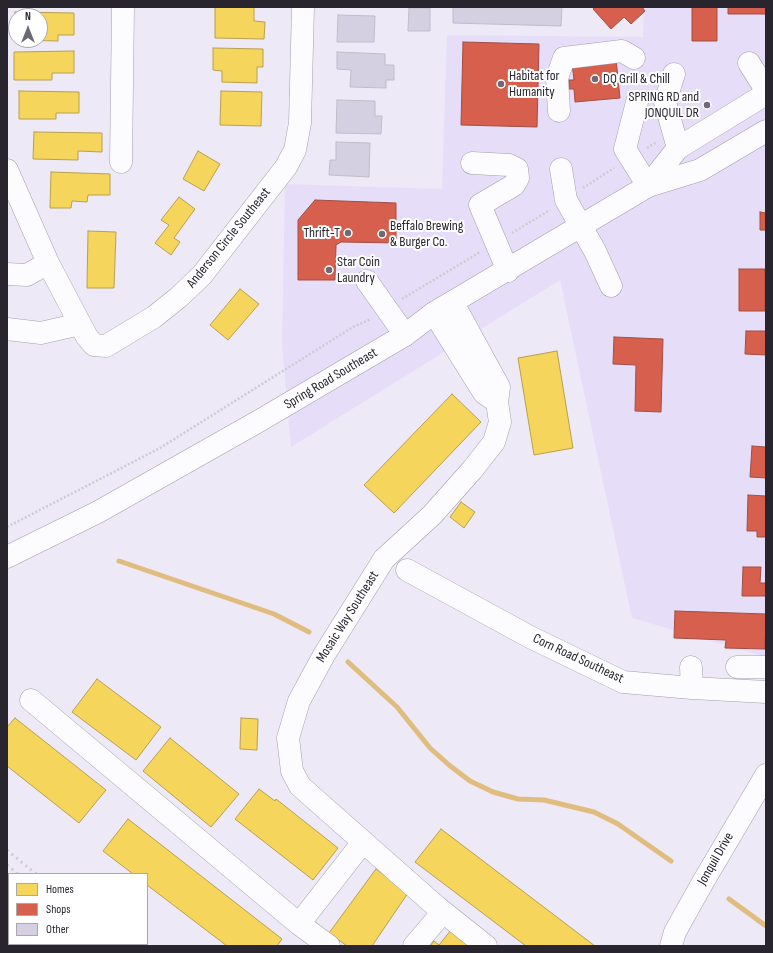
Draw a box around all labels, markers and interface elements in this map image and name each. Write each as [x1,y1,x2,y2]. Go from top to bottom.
north arrow [8,8,48,48]
text: N [25,10,31,23]
place label: Habitat for Humanity [509,68,560,100]
place label: DQ Grill & Chill [603,71,670,87]
marker: DQ Grill & Chill [590,74,600,84]
marker: Habitat for Humanity [496,79,506,89]
place label: SPRING RD and JONQUIL DR [629,89,699,122]
marker: SPRING RD and JONQUIL DR [702,100,712,110]
street label: Anderson Circle Southeast [183,185,275,291]
place label: Beffalo Brewing & Burger Co. [390,218,463,250]
place label: Thrift-T [303,225,340,241]
marker: Thrift-T [343,228,353,238]
marker: Beffalo Brewing & Burger Co. [377,229,387,239]
place label: Star Coin Laundry [337,254,380,286]
marker: Star Coin Laundry [324,265,334,275]
street label: Spring Road Southeast [281,345,381,413]
street label: Mosaic Way Southeast [313,568,383,666]
street label: Corn Road Southeast [530,631,626,687]
street label: Jonquil Drive [694,830,738,888]
legend [8,873,148,945]
text: Homes [46,882,74,897]
text: Shops [46,902,71,917]
text: Other [46,922,69,937]

